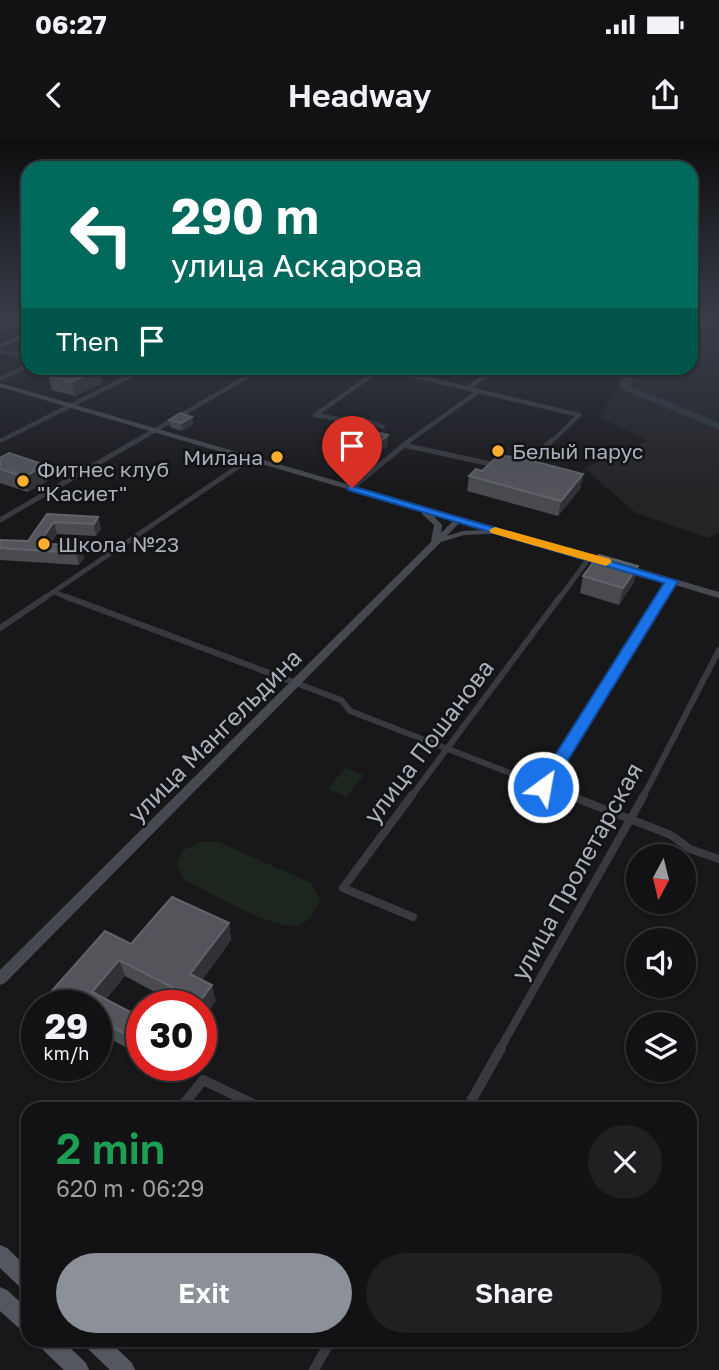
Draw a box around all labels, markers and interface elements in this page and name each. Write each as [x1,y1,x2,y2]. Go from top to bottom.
text: 06:27 [35,9,107,40]
icon: back [35,76,73,114]
text: Headway [288,76,431,114]
icon: share [646,76,684,114]
text: 290 m [171,186,319,245]
icon: left [56,189,147,280]
text: улица Аскарова [171,246,423,284]
icon: arrive [133,322,171,360]
text: Then [56,326,119,357]
pin [322,416,382,488]
icon: arrive [333,427,371,465]
place label: Белый парус [512,438,643,464]
marker: Белый парус [490,443,506,459]
place label: Милана [183,444,263,470]
marker: Милана [269,449,285,465]
place label: Фитнес клуб "Касиет" [37,456,169,506]
marker: Фитнес клуб "Касиет" [15,473,31,489]
place label: Школа №23 [58,531,179,557]
marker: Школа №23 [36,536,52,552]
street label: улица Мангельдина [121,642,307,828]
street label: улица Пошанова [357,653,499,829]
position arrow [506,750,580,824]
street label: улица Пролетарская [504,757,648,985]
north arrow [626,844,696,914]
map controls [626,844,696,1082]
button: sound [626,928,696,998]
speed limit sign: 30 [126,990,217,1081]
text: 29 [45,1005,88,1047]
button: layers [626,1012,696,1082]
text: km/h [44,1042,89,1064]
text: 2 min [56,1123,165,1173]
button: close [588,1125,662,1199]
text: 620 m · 06:29 [56,1174,204,1202]
button: Exit [56,1253,352,1333]
button: Share [366,1253,662,1333]

